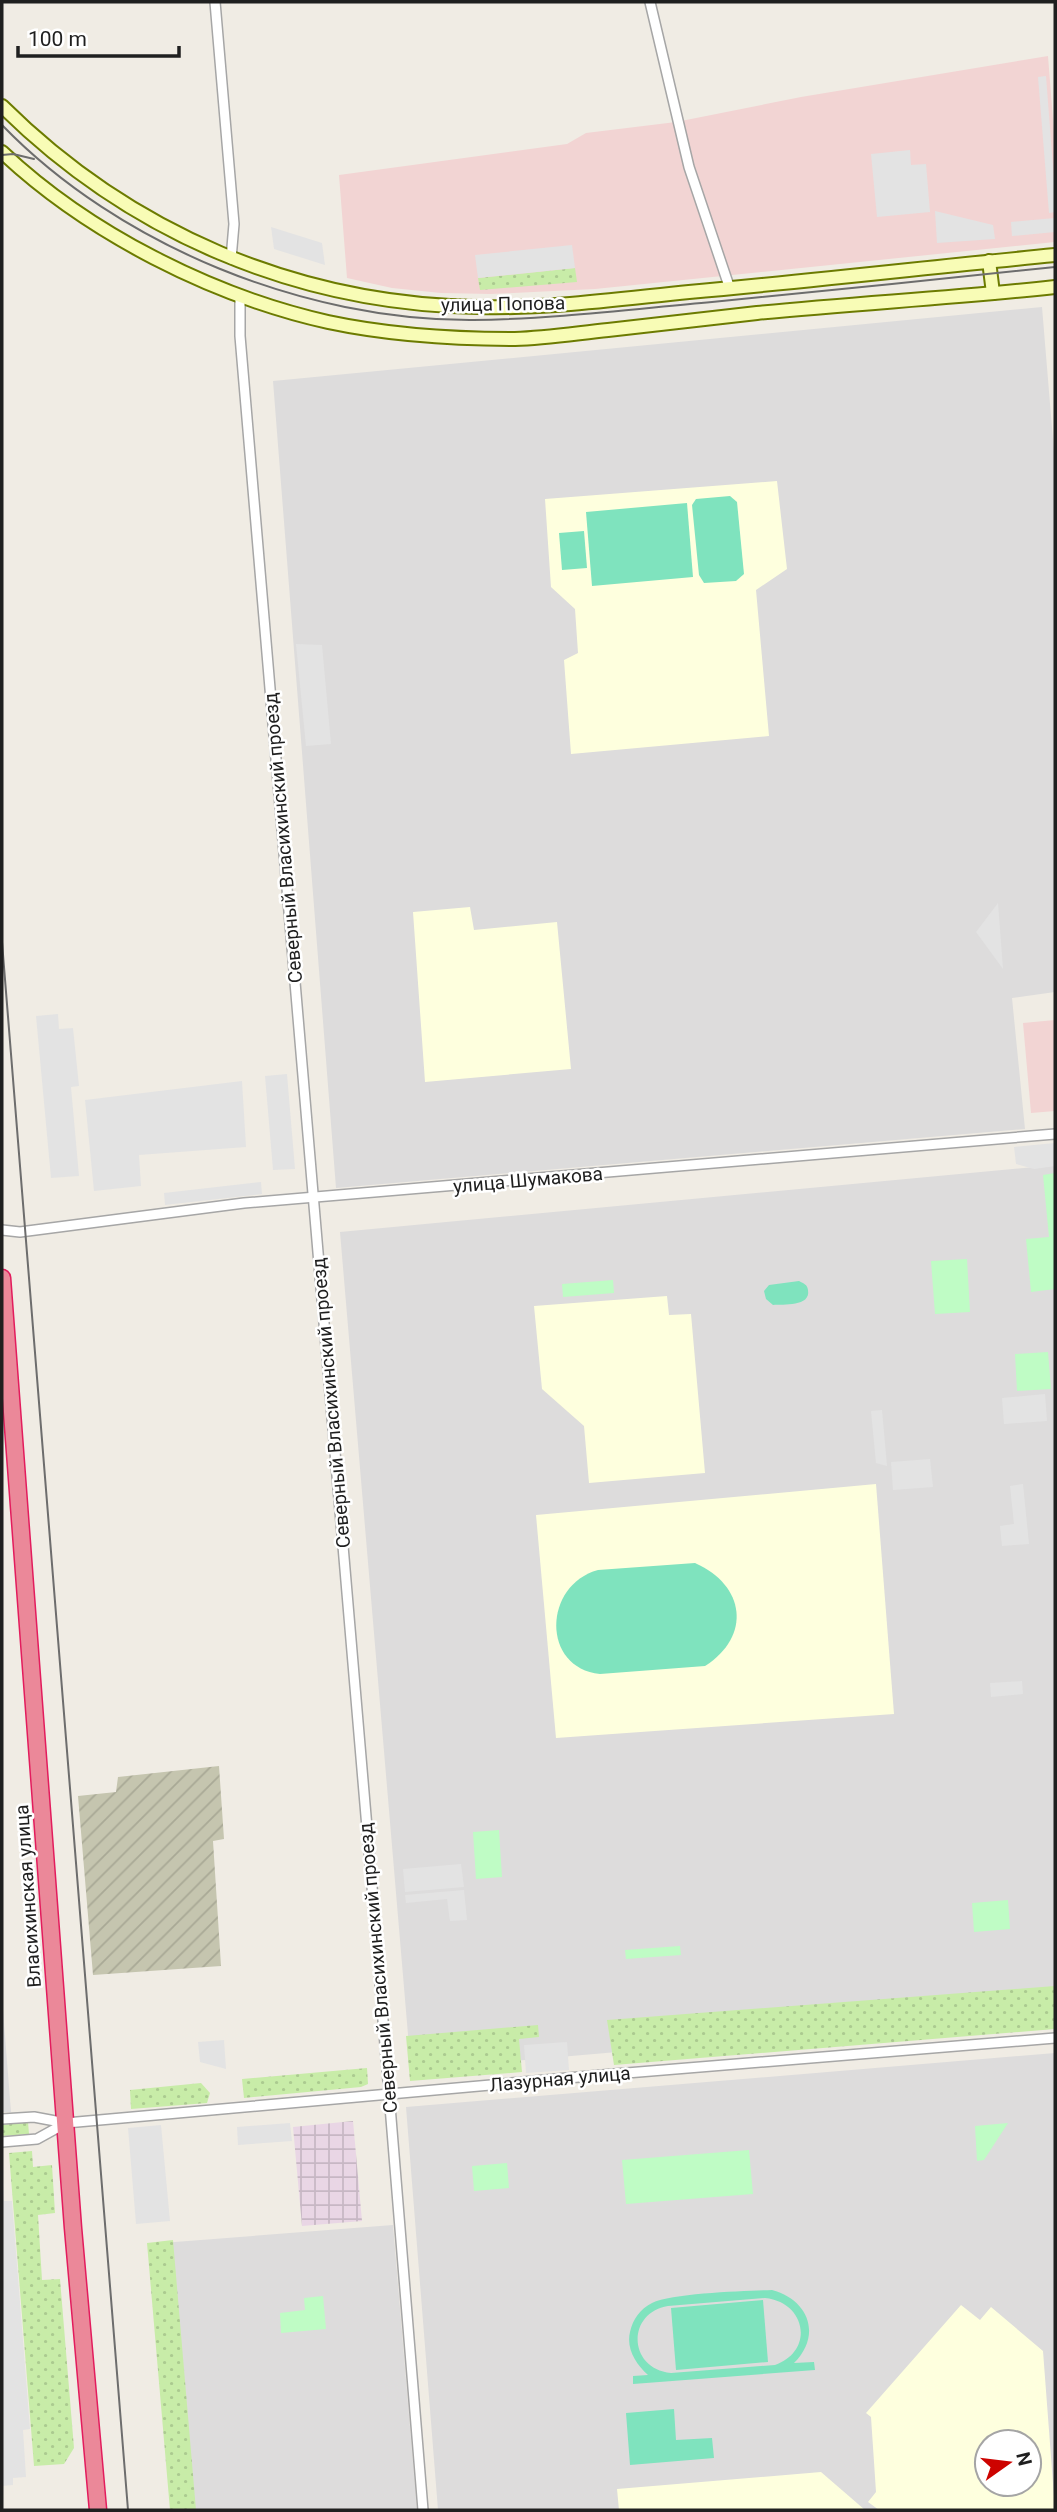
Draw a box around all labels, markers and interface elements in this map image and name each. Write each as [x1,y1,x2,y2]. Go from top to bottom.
scale bar [18,14,178,58]
text: 100 m [28,27,87,51]
street label: улица Попова [441,291,565,317]
street label: Северный Власихинский проезд [259,692,307,984]
street label: улица Шумакова [452,1162,604,1198]
street label: Северный Власихинский проезд [307,1257,355,1549]
street label: Власихинская улица [10,1804,46,1988]
street label: Северный Власихинский проезд [354,1822,402,2114]
street label: Лазурная улица [488,2061,632,2097]
north arrow [973,2428,1043,2498]
text: N [1011,2450,1037,2468]

